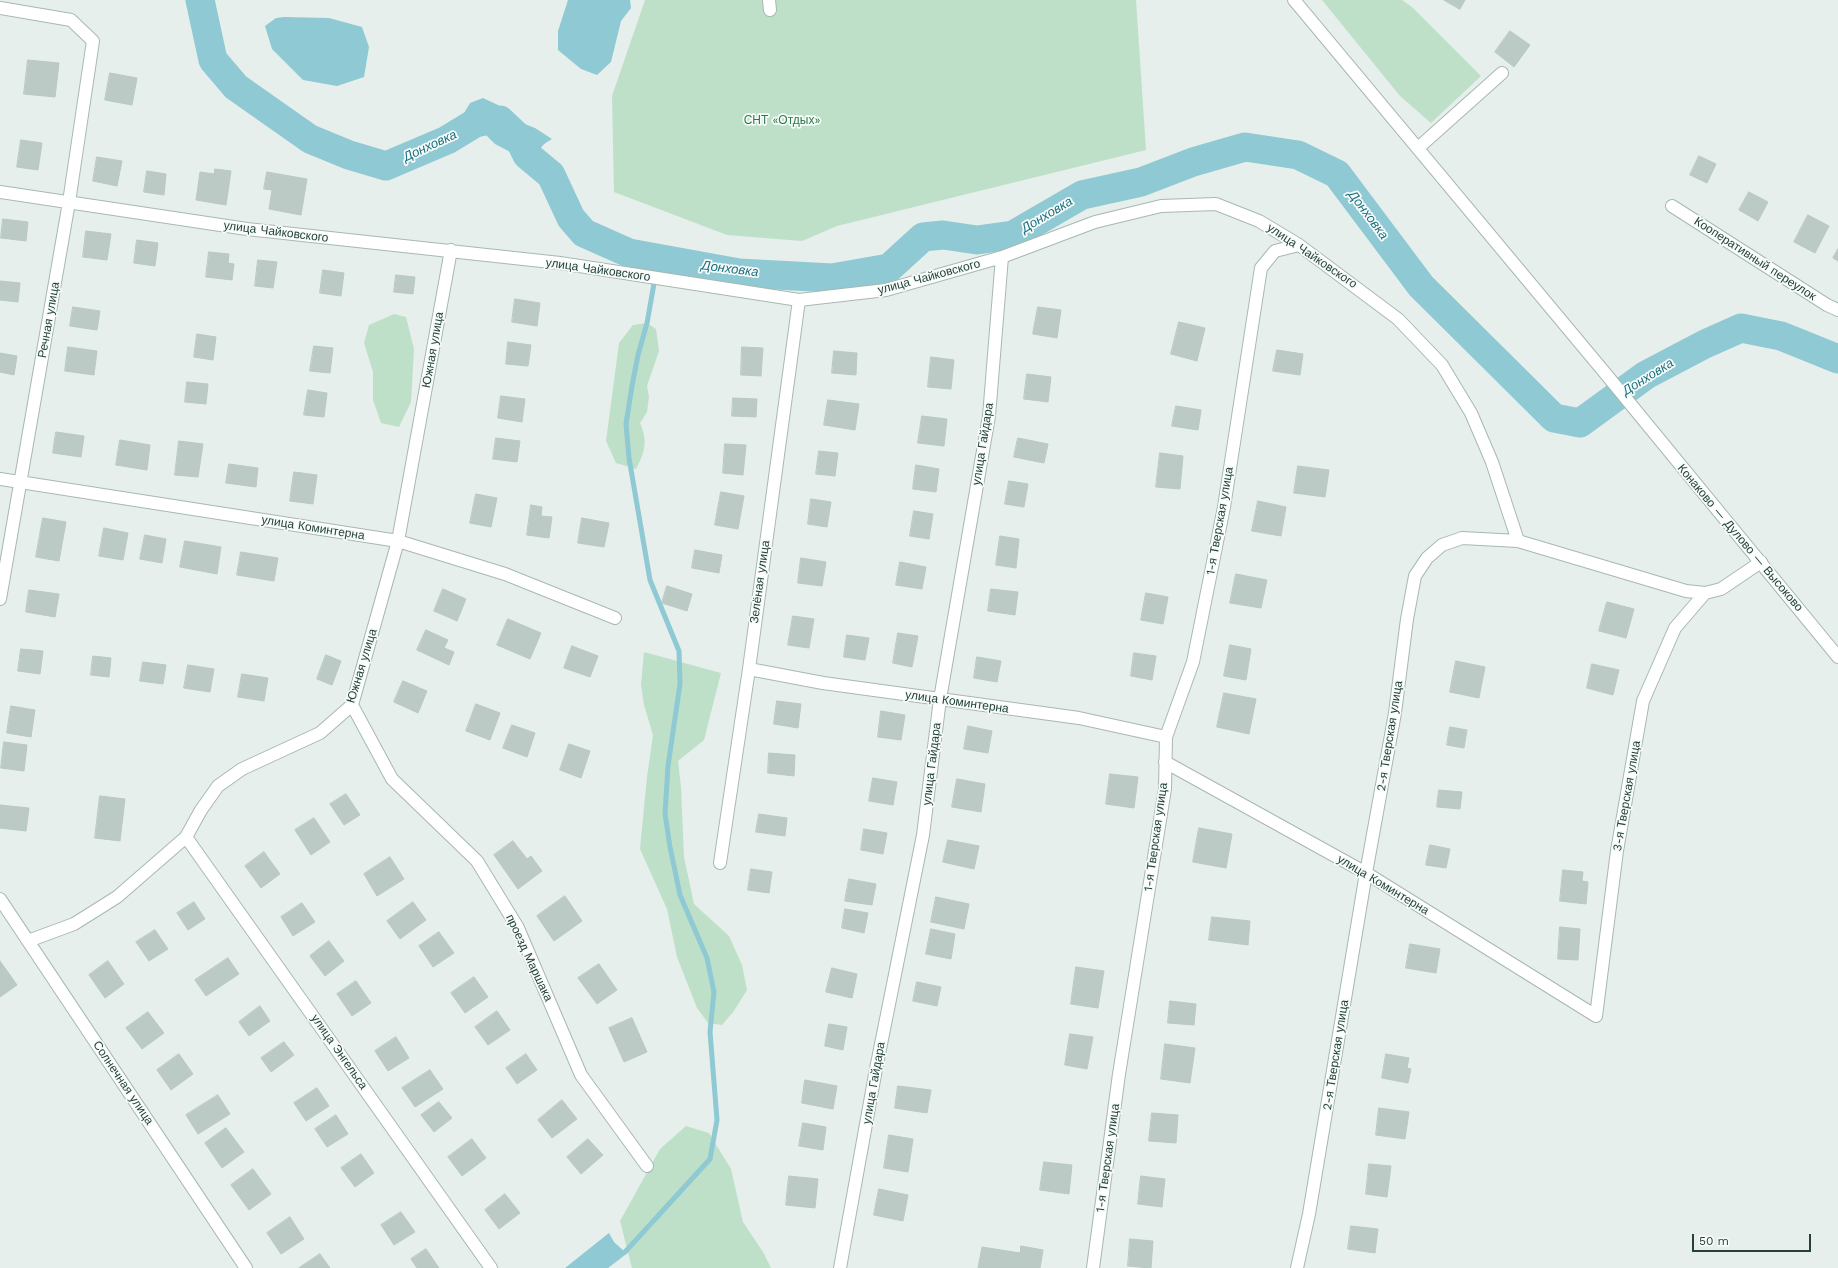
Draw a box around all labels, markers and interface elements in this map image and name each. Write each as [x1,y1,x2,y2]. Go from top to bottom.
park label: СНТ «Отдых» [744,113,820,127]
water label: Донховка [401,127,459,165]
water label: Донховка [1345,187,1391,243]
water label: Донховка [1018,194,1076,236]
street label: Кооперативный переулок [1691,214,1819,304]
street label: улица Чайковского [223,218,329,246]
street label: улица Чайковского [1264,221,1360,291]
street label: улица Чайковского [545,256,651,284]
street label: улица Чайковского [876,256,982,298]
water label: Донховка [701,258,759,280]
street label: Речная улица [35,281,63,359]
street label: Южная улица [419,311,447,389]
water label: Донховка [1620,355,1676,399]
street label: улица Гайдара [969,402,997,486]
street label: Конаково — Дулово — Высоково [1674,461,1806,615]
street label: 1-я Тверская улица [1203,466,1237,576]
street label: улица Коминтерна [260,513,366,543]
street label: Зелёная улица [747,539,773,625]
street label: Южная улица [344,627,380,705]
street label: 2-я Тверская улица [1374,680,1406,792]
street label: улица Коминтерна [904,688,1010,716]
street label: улица Гайдара [920,722,944,806]
street label: 3-я Тверская улица [1610,740,1644,852]
street label: 1-я Тверская улица [1141,782,1171,892]
street label: улица Коминтерна [1335,852,1431,918]
street label: проезд Маршака [502,912,556,1004]
street label: 2-я Тверская улица [1320,999,1352,1111]
street label: улица Энгельса [308,1012,370,1092]
street label: Солнечная улица [90,1038,156,1128]
street label: улица Гайдара [860,1041,888,1125]
street label: 1-я Тверская улица [1093,1103,1123,1213]
scale bar [1694,1226,1813,1252]
text: 50 m [1699,1234,1729,1248]

